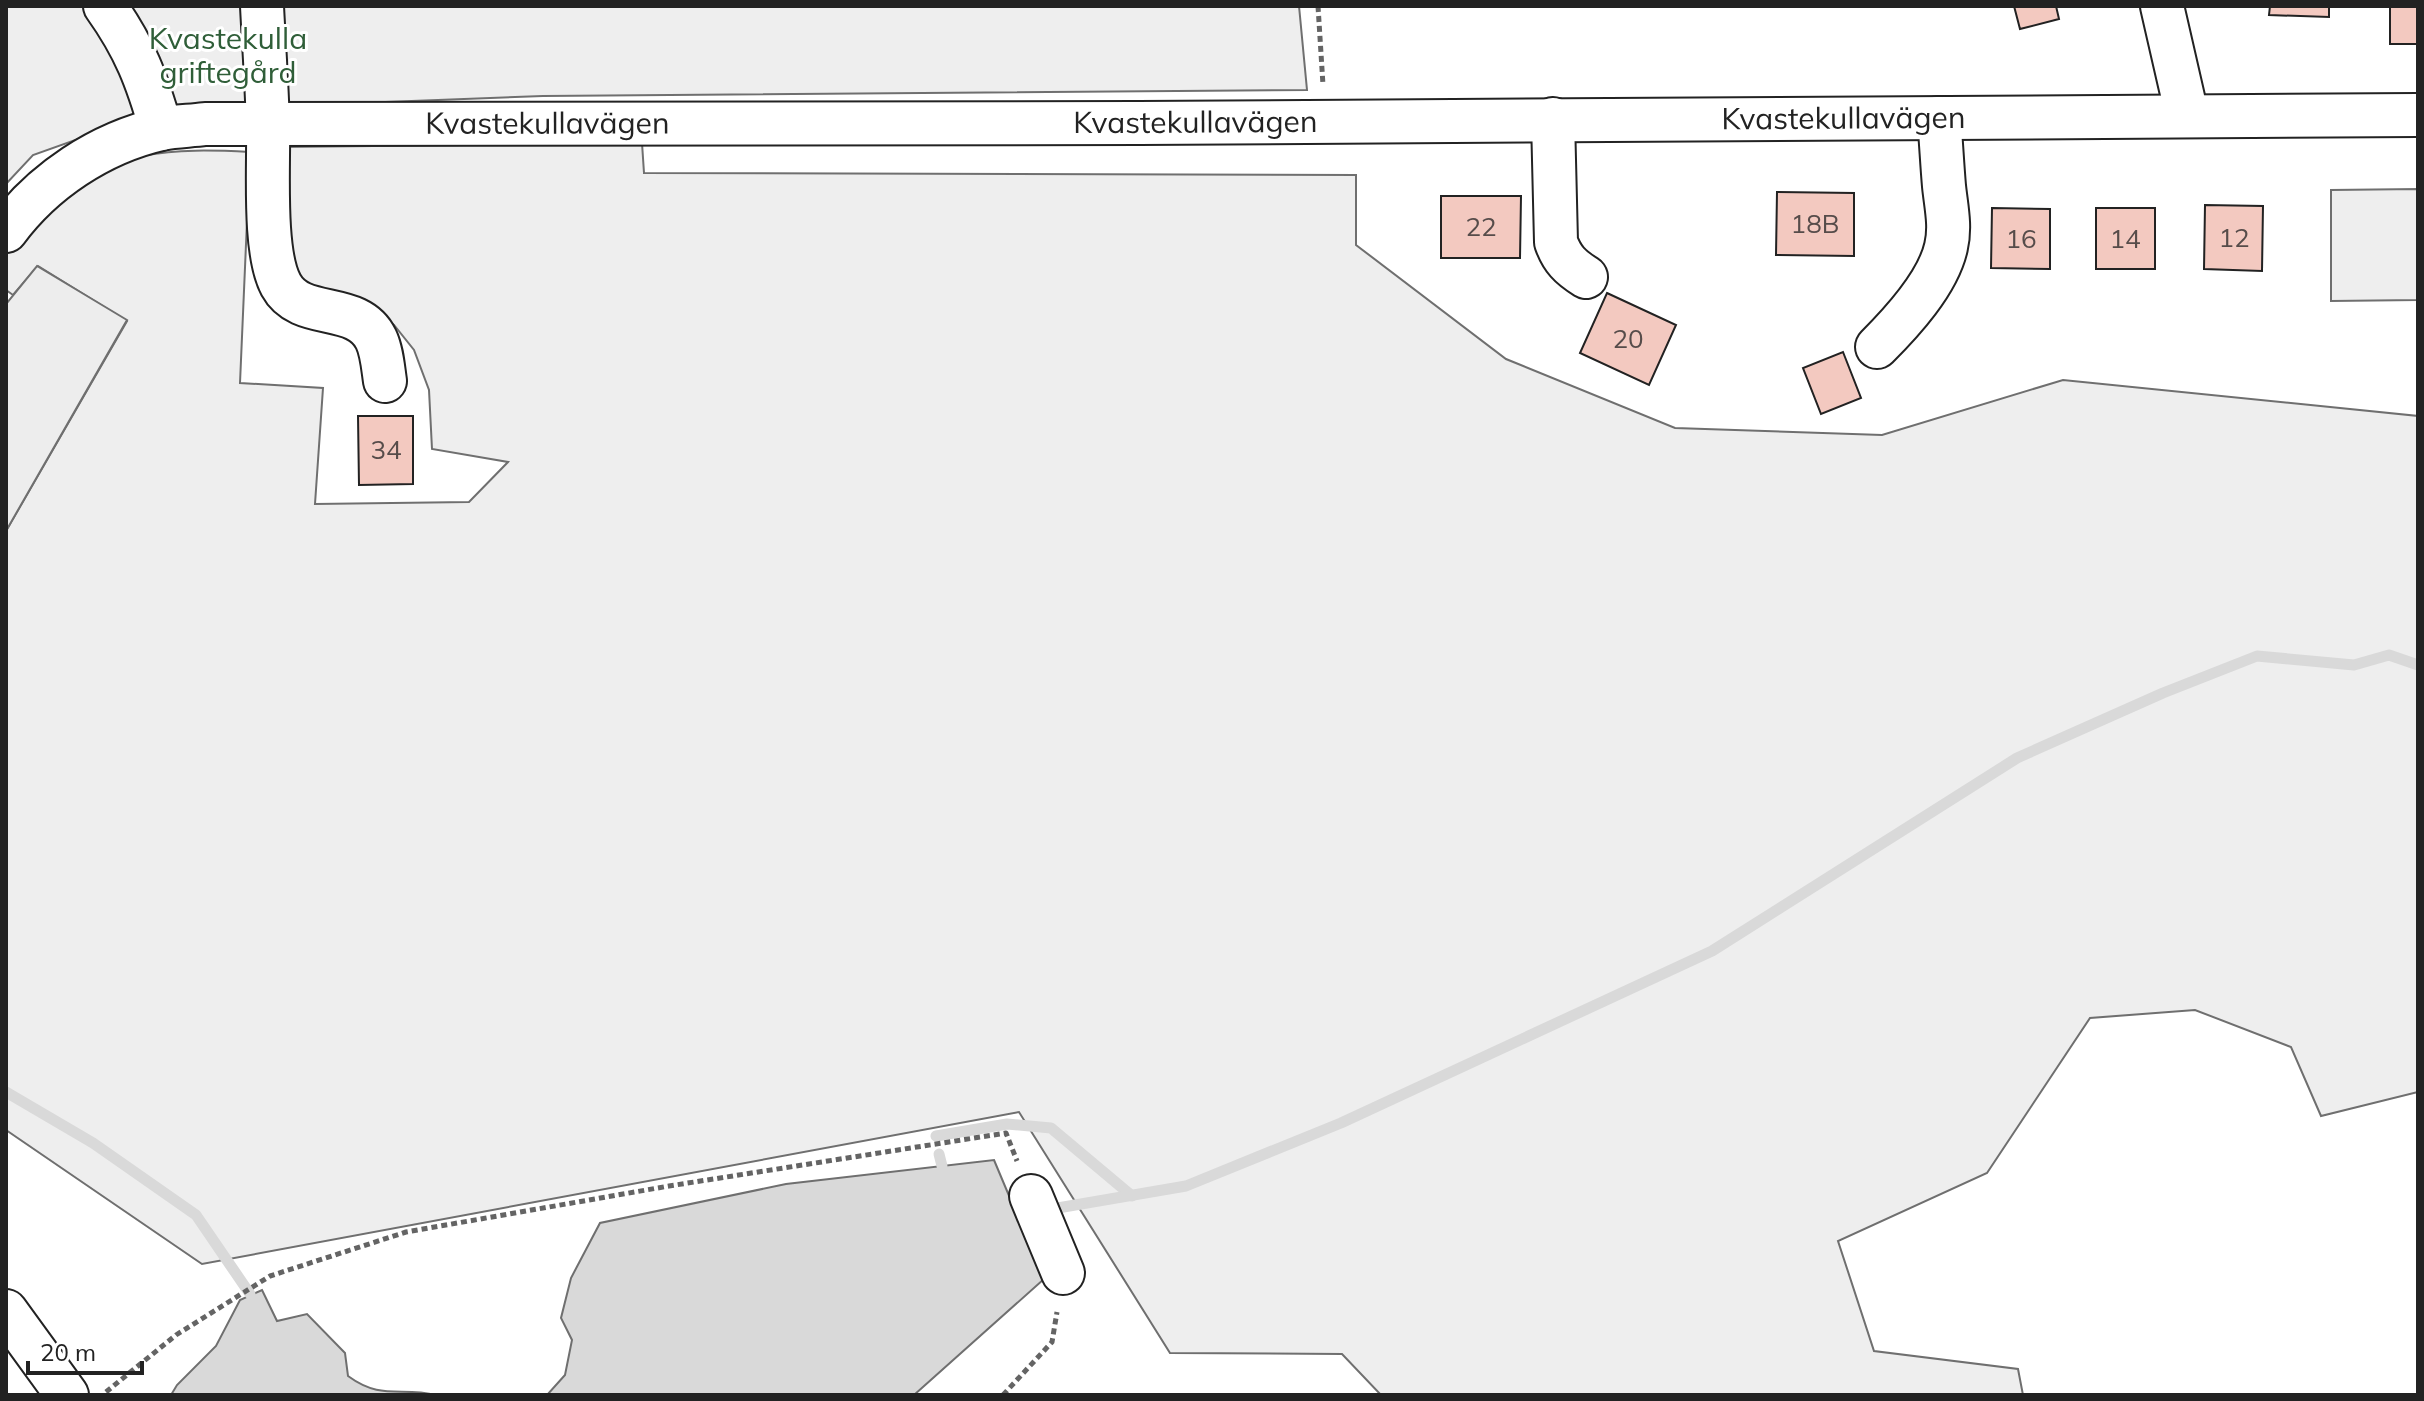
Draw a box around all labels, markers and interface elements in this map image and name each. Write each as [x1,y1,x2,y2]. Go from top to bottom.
park label: Kvastekulla griftegård [149,19,307,91]
street label: Kvastekullavägen [1721,98,1966,137]
street label: Kvastekullavägen [1073,102,1318,141]
street label: Kvastekullavägen [425,104,669,142]
house number: 18B [1791,207,1839,240]
house number: 22 [1465,210,1497,243]
house number: 12 [2218,221,2250,254]
house number: 16 [2005,222,2037,255]
house number: 14 [2109,222,2141,255]
house number: 20 [1612,322,1644,355]
house number: 34 [370,433,402,466]
scale bar [28,1325,142,1375]
text: 20 m [40,1337,96,1367]

